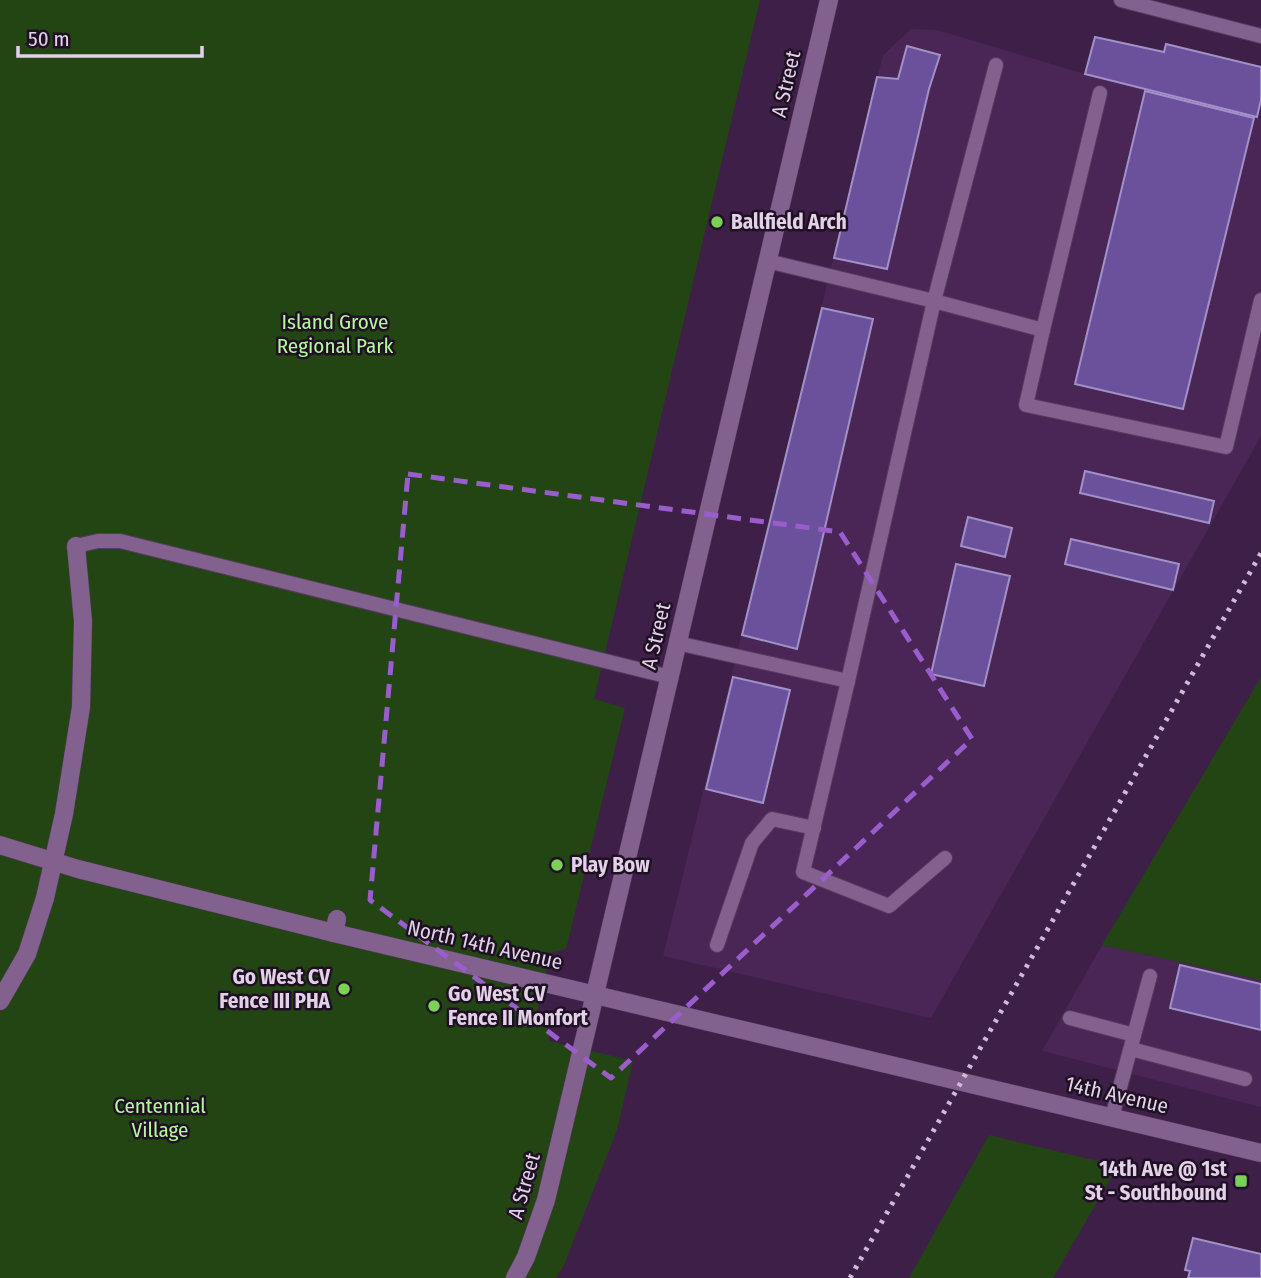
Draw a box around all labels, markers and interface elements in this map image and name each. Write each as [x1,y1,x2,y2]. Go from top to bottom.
scale bar [18,14,201,58]
text: 50 m [28,26,70,52]
street label: A Street [766,48,806,120]
place label: Ballfield Arch [731,209,847,235]
marker: Ballfield Arch [709,214,725,230]
park label: Island Grove Regional Park [277,309,394,359]
street label: A Street [636,600,676,672]
place label: Play Bow [571,852,650,878]
marker: Play Bow [549,857,565,873]
street label: North 14th Avenue [405,915,565,975]
place label: Go West CV Fence III PHA [219,964,331,1014]
marker: Go West CV Fence III PHA [336,981,352,997]
place label: Go West CV Fence II Monfort [448,981,589,1031]
marker: Go West CV Fence II Monfort [426,998,442,1014]
street label: 14th Avenue [1063,1071,1171,1119]
park label: Centennial Village [114,1093,206,1143]
street label: A Street [502,1150,546,1222]
place label: 14th Ave @ 1st St - Southbound [1085,1156,1228,1206]
marker: 14th Ave @ 1st St - Southbound [1233,1173,1249,1189]

